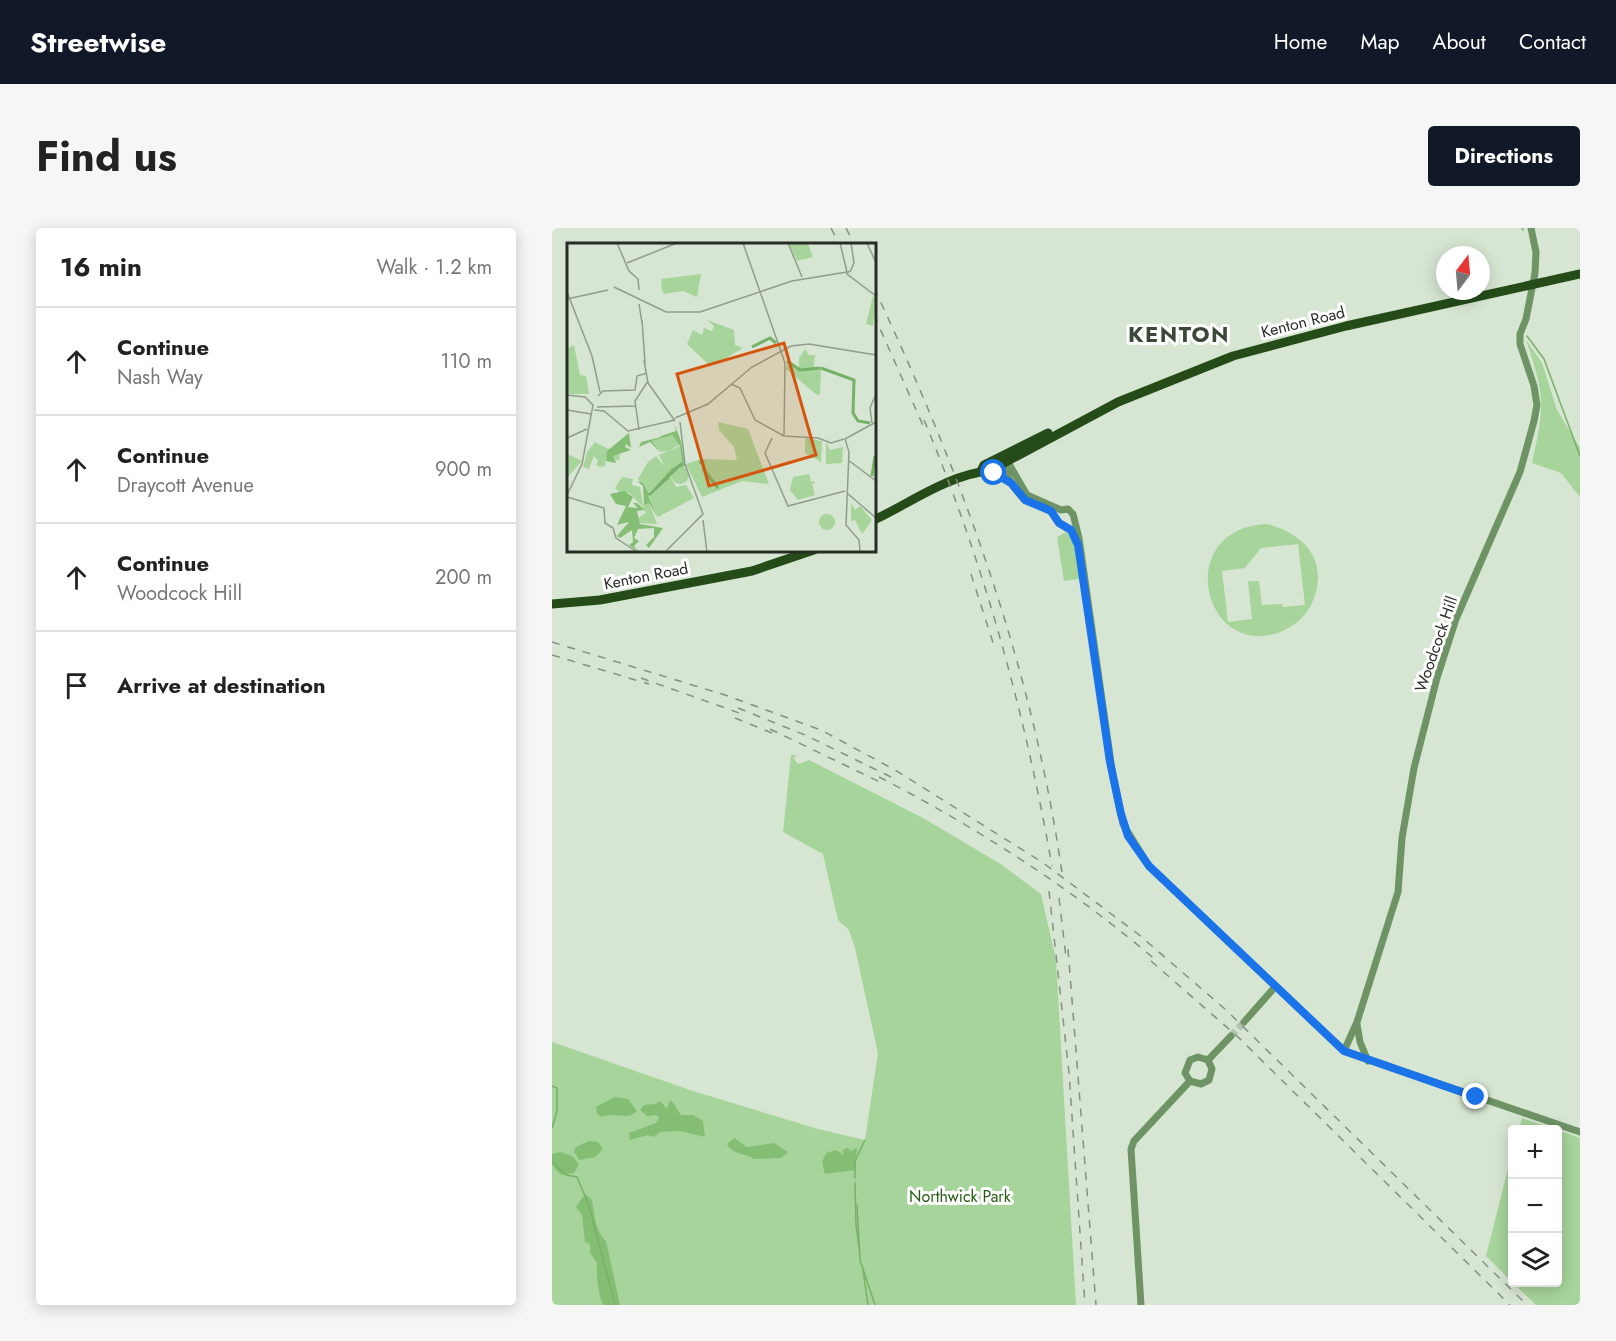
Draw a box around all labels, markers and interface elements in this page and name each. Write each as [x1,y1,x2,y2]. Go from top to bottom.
text: Streetwise [30,22,166,63]
text: Home [1274,27,1327,57]
text: Map [1360,27,1400,57]
text: About [1433,27,1486,57]
text: Contact [1519,27,1586,57]
text: Find us [36,126,177,187]
button: Directions [1428,126,1580,186]
inset map [567,243,876,552]
north arrow [1436,246,1490,300]
text: 16 min [60,248,142,286]
text: Walk · 1.2 km [376,253,492,282]
street label: Kenton Road [1259,300,1347,344]
district label: KENTON [1128,318,1230,350]
text: Continue [117,331,209,363]
icon: ahead [60,345,93,378]
text: 110 m [440,347,492,376]
text: Nash Way [117,363,203,392]
text: Continue [117,439,209,471]
icon: ahead [60,453,93,486]
text: 900 m [435,455,492,484]
route start [980,459,1006,485]
text: Draycott Avenue [117,471,254,500]
text: Continue [117,547,209,579]
street label: Kenton Road [602,557,690,595]
icon: ahead [60,561,93,594]
text: 200 m [435,563,492,592]
text: Woodcock Hill [117,579,242,608]
street label: Woodcock Hill [1409,593,1463,695]
icon: arrive [60,669,93,702]
text: Arrive at destination [117,669,326,701]
route end [1462,1083,1488,1109]
map controls [1508,1125,1562,1287]
button: + [1508,1125,1562,1179]
button: − [1508,1179,1562,1233]
park label: Northwick Park [909,1185,1012,1208]
button: layers [1508,1233,1562,1287]

